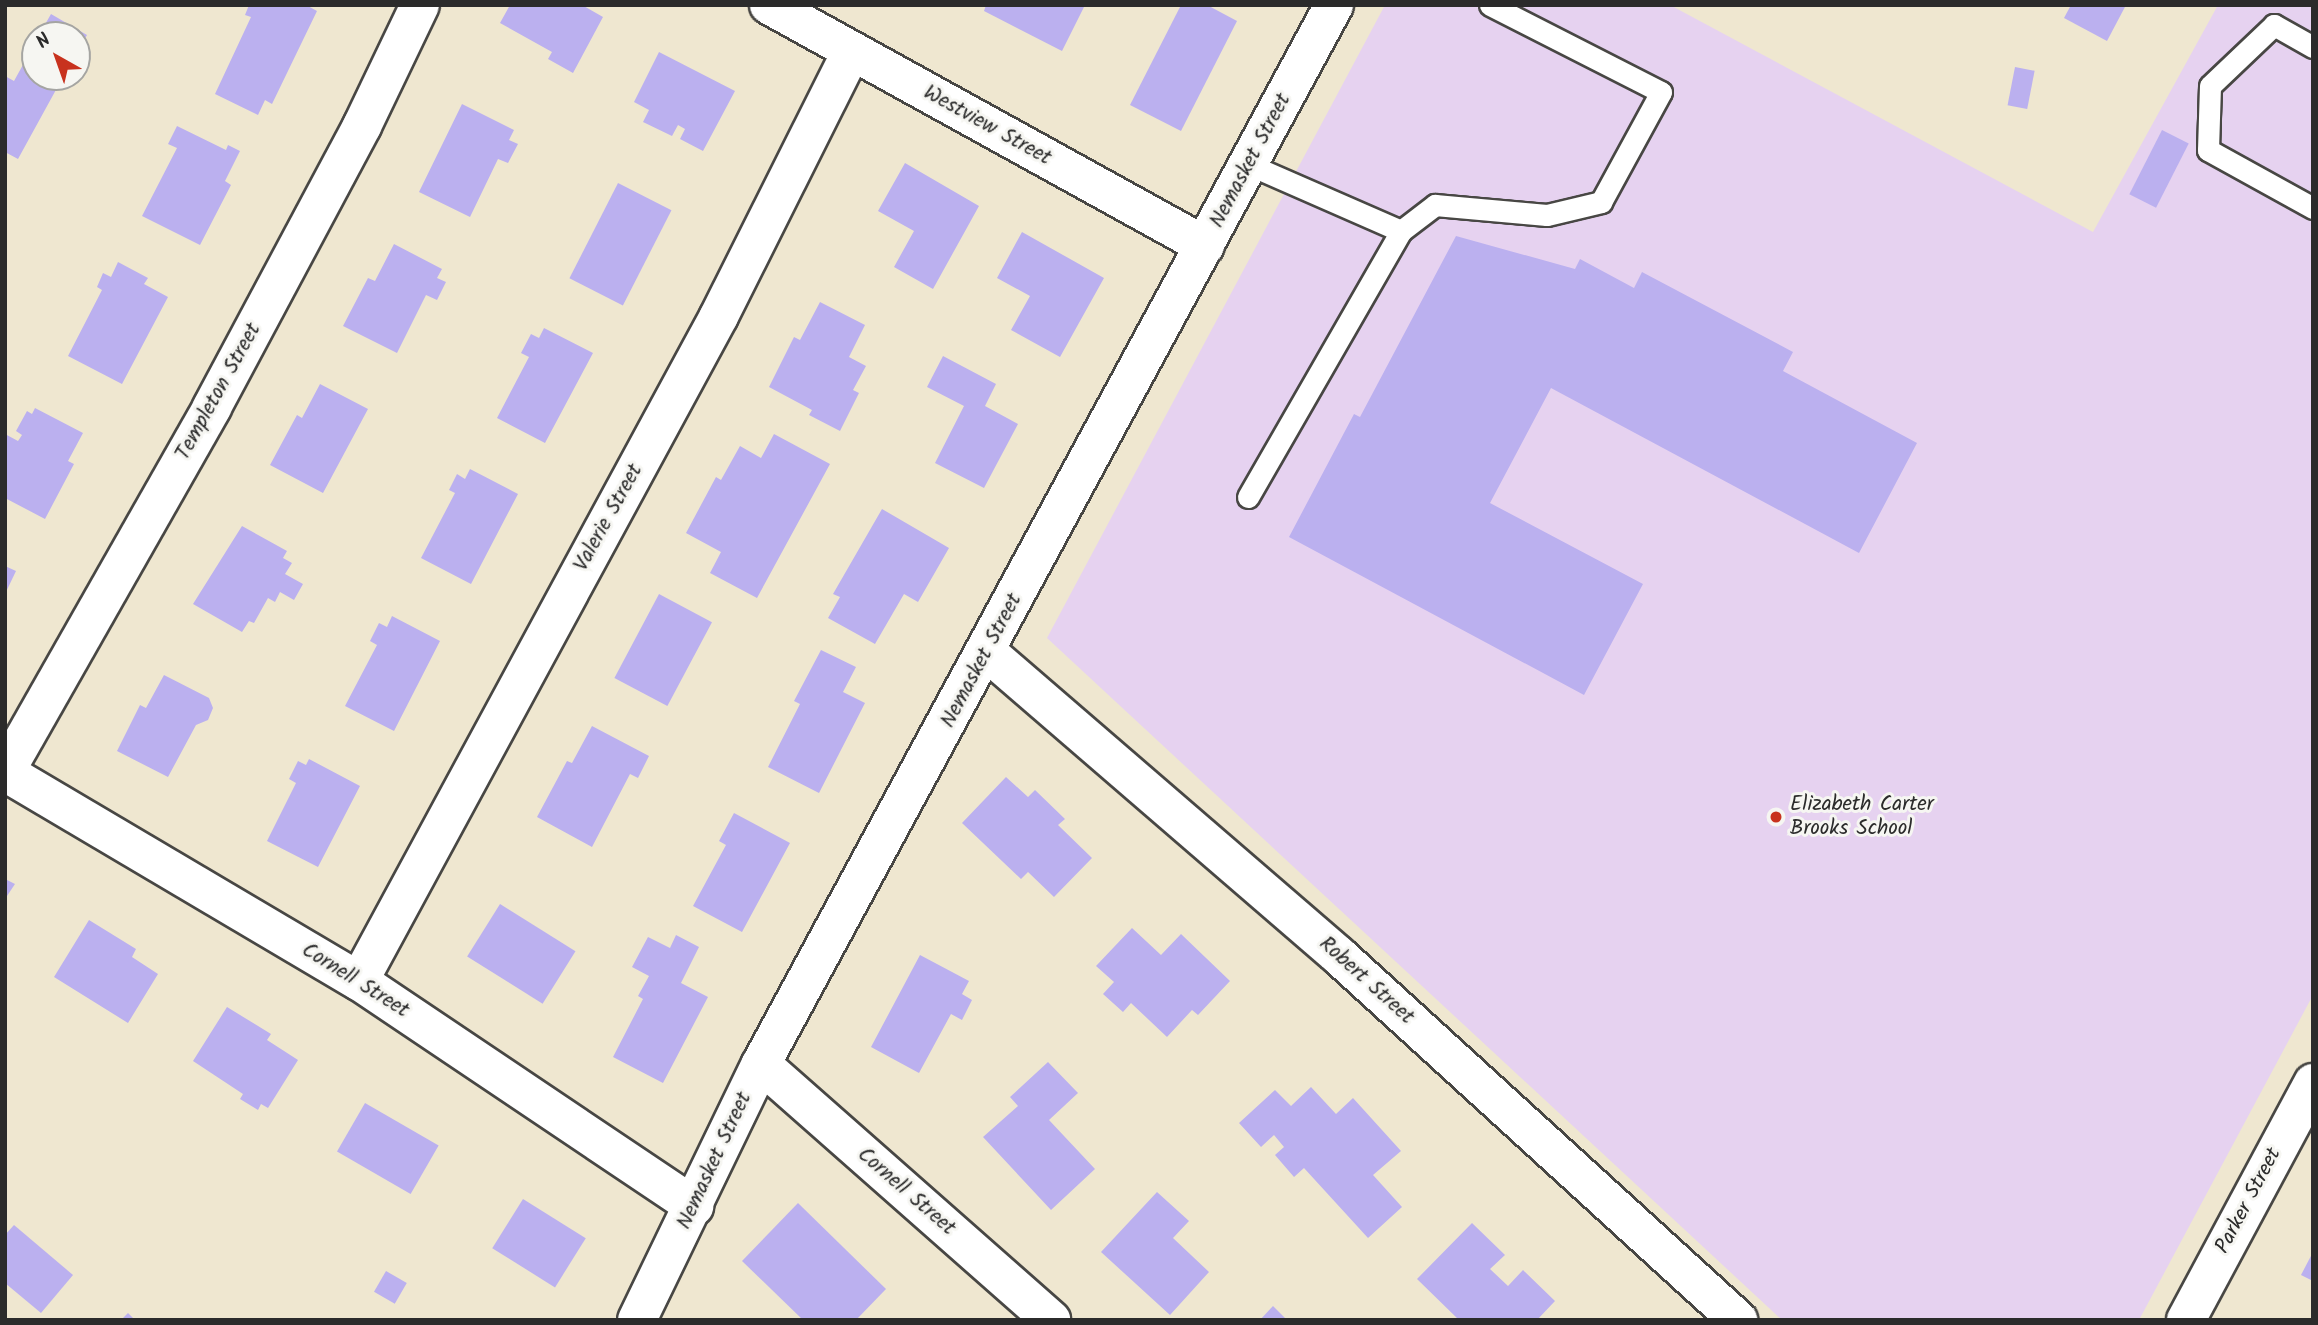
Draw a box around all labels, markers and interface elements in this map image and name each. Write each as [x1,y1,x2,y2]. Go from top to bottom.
north arrow [21,21,91,91]
text: N [30,26,58,57]
street label: Westview Street [919,81,1055,171]
street label: Nemasket Street [1205,90,1297,232]
street label: Templeton Street [171,319,267,465]
street label: Valerie Street [569,460,649,576]
street label: Nemasket Street [936,590,1028,732]
place label: Elizabeth Carter Brooks School [1790,792,1934,842]
marker: Elizabeth Carter Brooks School [1768,809,1784,825]
street label: Robert Street [1313,932,1419,1030]
street label: Cornell Street [297,938,413,1024]
street label: Nemasket Street [672,1088,758,1234]
street label: Cornell Street [852,1143,960,1241]
street label: Parker Street [2211,1144,2287,1258]

